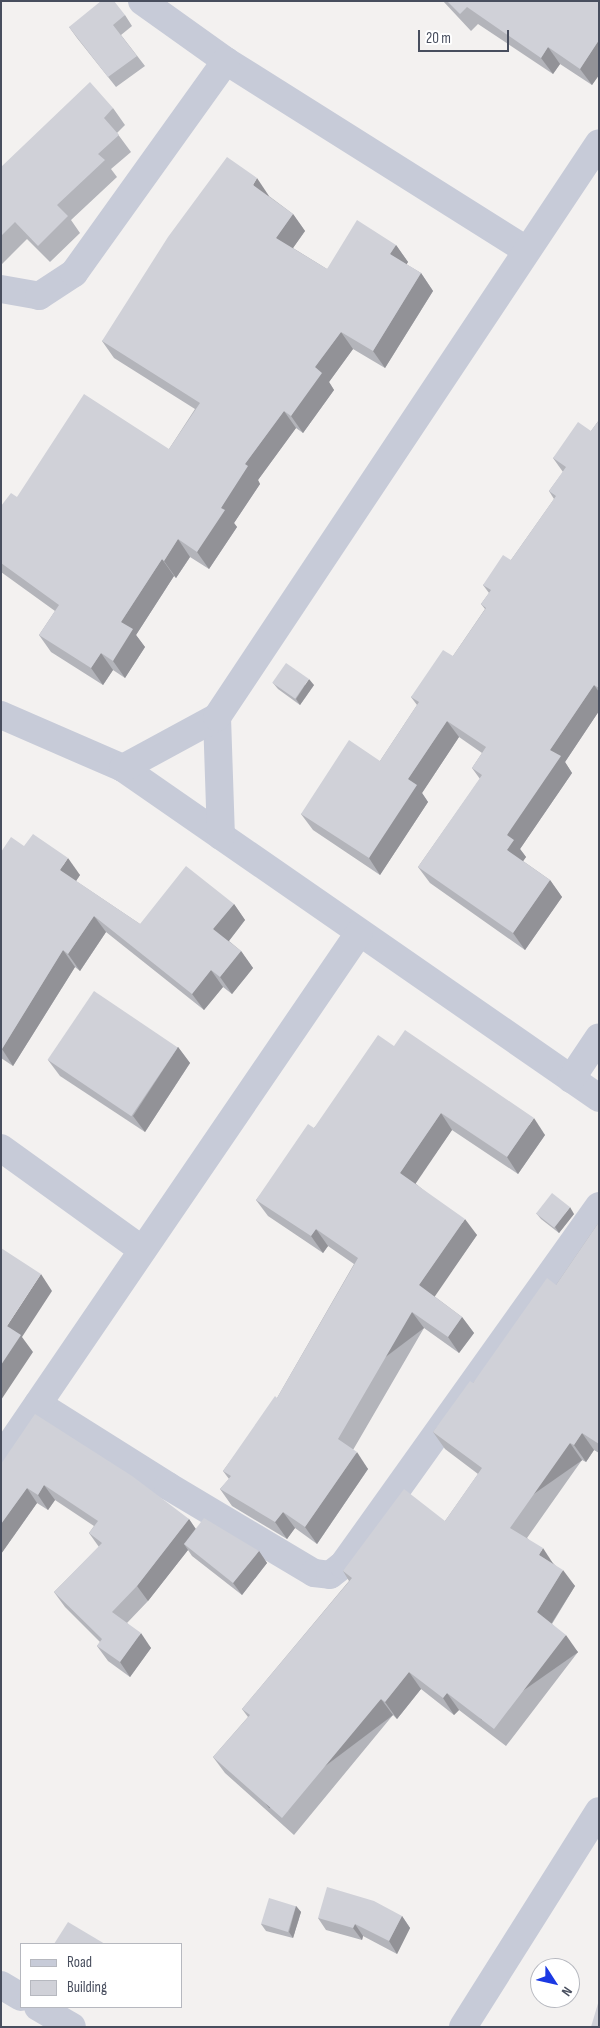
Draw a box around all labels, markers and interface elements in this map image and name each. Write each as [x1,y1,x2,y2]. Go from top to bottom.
scale bar [420,20,511,52]
text: 20 m [426,29,451,48]
legend [20,1943,182,2008]
text: Road [67,1953,92,1972]
north arrow [530,1958,580,2008]
text: Building [67,1978,107,1997]
text: N [558,1983,576,1999]

